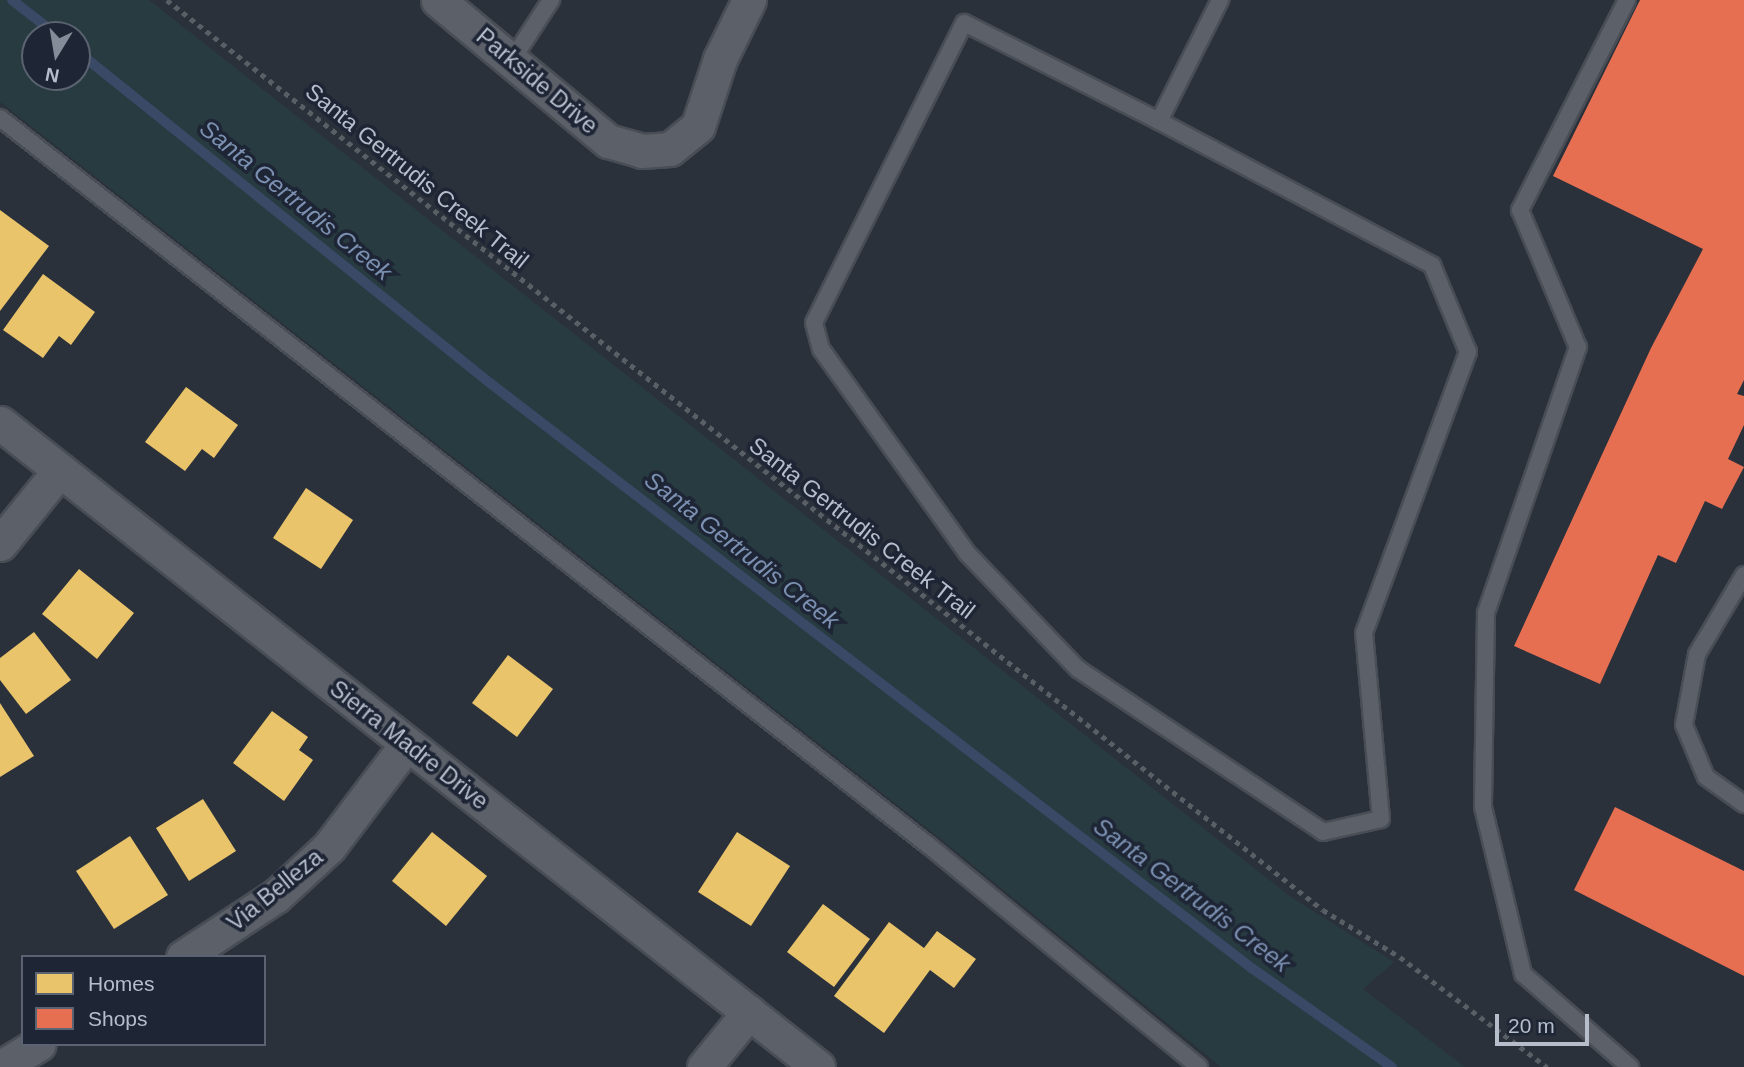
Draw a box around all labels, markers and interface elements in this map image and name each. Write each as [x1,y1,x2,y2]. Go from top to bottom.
north arrow [21,21,91,91]
street label: Parkside Drive [471,22,603,140]
text: N [44,64,61,87]
street label: Santa Gertrudis Creek Trail [300,77,534,275]
water label: Santa Gertrudis Creek [194,114,398,286]
street label: Santa Gertrudis Creek Trail [744,431,980,625]
water label: Santa Gertrudis Creek [639,465,845,635]
street label: Sierra Madre Drive [324,675,494,815]
water label: Santa Gertrudis Creek [1088,812,1296,978]
street label: Via Belleza [222,843,328,937]
legend [21,955,266,1046]
text: Homes [88,972,155,995]
scale bar [1499,1000,1594,1044]
text: Shops [88,1007,148,1030]
text: 20 m [1508,1014,1555,1037]

